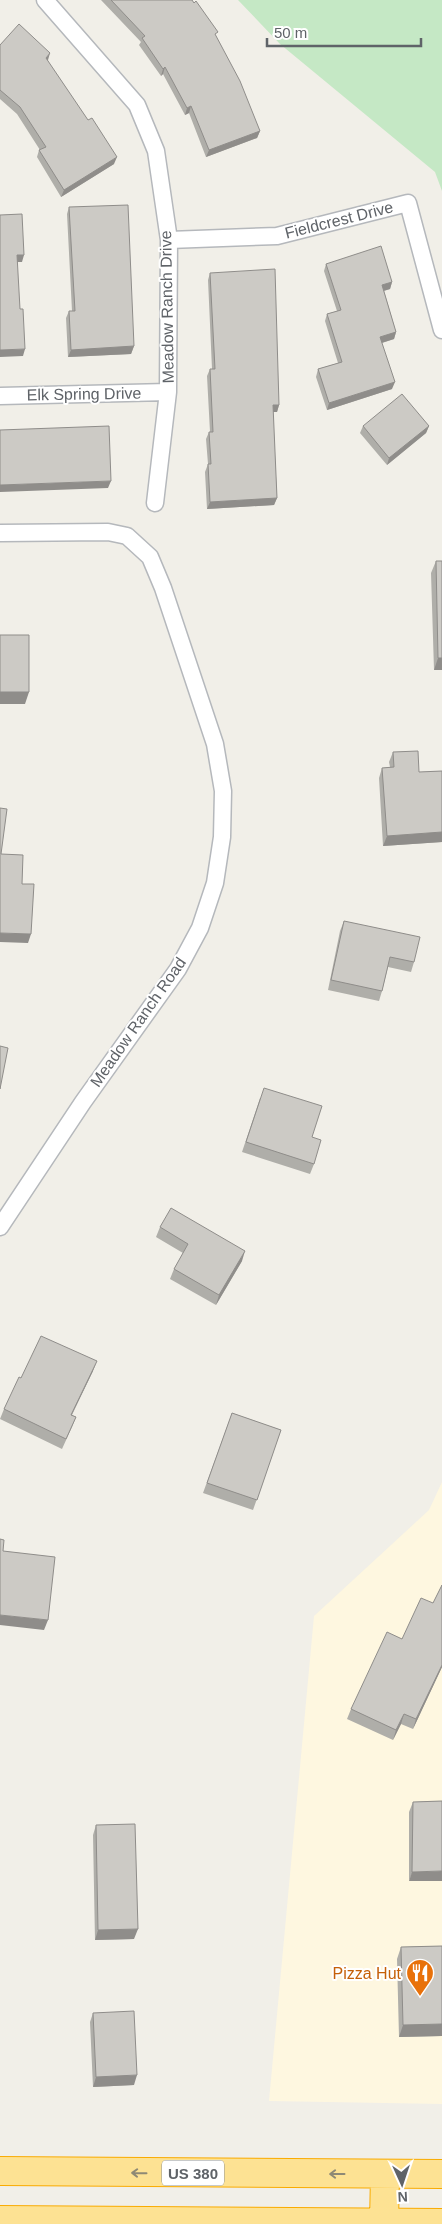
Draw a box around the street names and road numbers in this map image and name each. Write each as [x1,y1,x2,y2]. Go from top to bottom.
street label: Fieldcrest Drive [283,198,395,242]
street label: Meadow Ranch Drive [157,230,177,384]
street label: Elk Spring Drive [27,384,142,403]
street label: Meadow Ranch Road [87,954,189,1090]
road number: US 380 [162,2160,224,2186]

